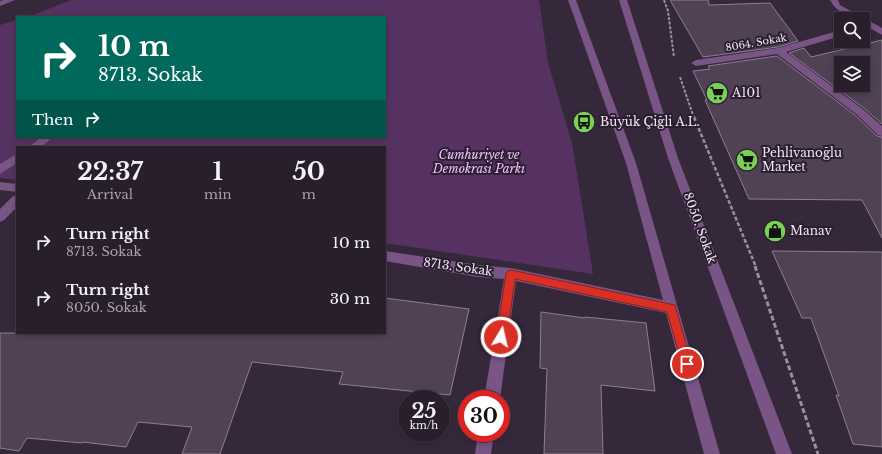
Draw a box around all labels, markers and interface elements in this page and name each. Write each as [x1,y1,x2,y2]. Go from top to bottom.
map controls [834,12,870,92]
button: search [834,12,870,48]
text: 10 m [98,29,170,64]
street label: 8064. Sokak [724,31,788,54]
icon: right [32,32,84,84]
button: layers [834,56,870,92]
text: 8713. Sokak [98,64,203,86]
supermarket icon: A101 [704,80,730,106]
place label: A101 [731,85,761,100]
icon: right [81,108,103,130]
bus stop icon: Büyük Çiğli A.L. [571,109,597,135]
text: Then [32,110,73,129]
place label: Büyük Çiğli A.L. [600,114,700,129]
place label: Pehlivanoğlu Market [762,145,842,174]
park label: Cumhuriyet ve Demokrasi Parkı [432,147,525,176]
supermarket icon: Pehlivanoğlu Market [734,147,760,173]
text: 22:37 [77,157,143,186]
text: 1 [212,157,223,186]
text: 50 [292,157,325,186]
text: Arrival [87,186,133,203]
text: min [204,186,231,203]
text: m [302,186,316,203]
street label: 8050. Sokak [681,190,720,266]
shop icon: Manav [762,218,788,244]
place label: Manav [790,223,832,238]
text: Turn right [66,224,149,243]
icon: right [32,231,54,253]
text: 10 m [332,233,370,252]
text: 8713. Sokak [66,243,142,260]
street label: 8713. Sokak [423,254,494,279]
text: Turn right [66,280,149,299]
icon: right [32,287,54,309]
text: 30 m [330,289,370,308]
text: 8050. Sokak [66,299,147,316]
position arrow [480,316,522,358]
pin [670,347,704,381]
icon: arrive [676,353,698,375]
speed limit sign: 30 [458,390,510,442]
text: 25 [412,399,436,423]
text: km/h [410,419,438,432]

